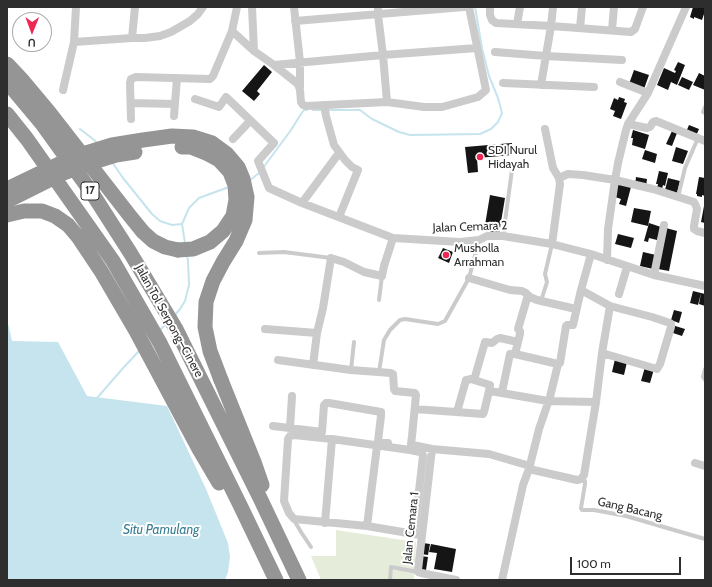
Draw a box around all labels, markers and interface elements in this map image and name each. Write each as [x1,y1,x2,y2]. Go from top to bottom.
north arrow [12,12,52,52]
text: U [28,36,36,50]
place label: SDI Nurul Hidayah [488,143,537,171]
marker: SDI Nurul Hidayah [475,152,485,162]
road number: 17 [81,182,99,200]
street label: Jalan Cemara 2 [432,218,508,236]
place label: Musholla Arrahman [454,241,504,269]
marker: Musholla Arrahman [441,250,451,260]
street label: Jalan Tol Serpong–Cinere [132,262,206,380]
street label: Jalan Cemara 1 [400,491,422,565]
street label: Gang Bacang [596,495,664,523]
water label: Situ Pamulang [123,522,199,538]
scale bar [572,549,683,575]
text: 100 m [577,556,611,571]

